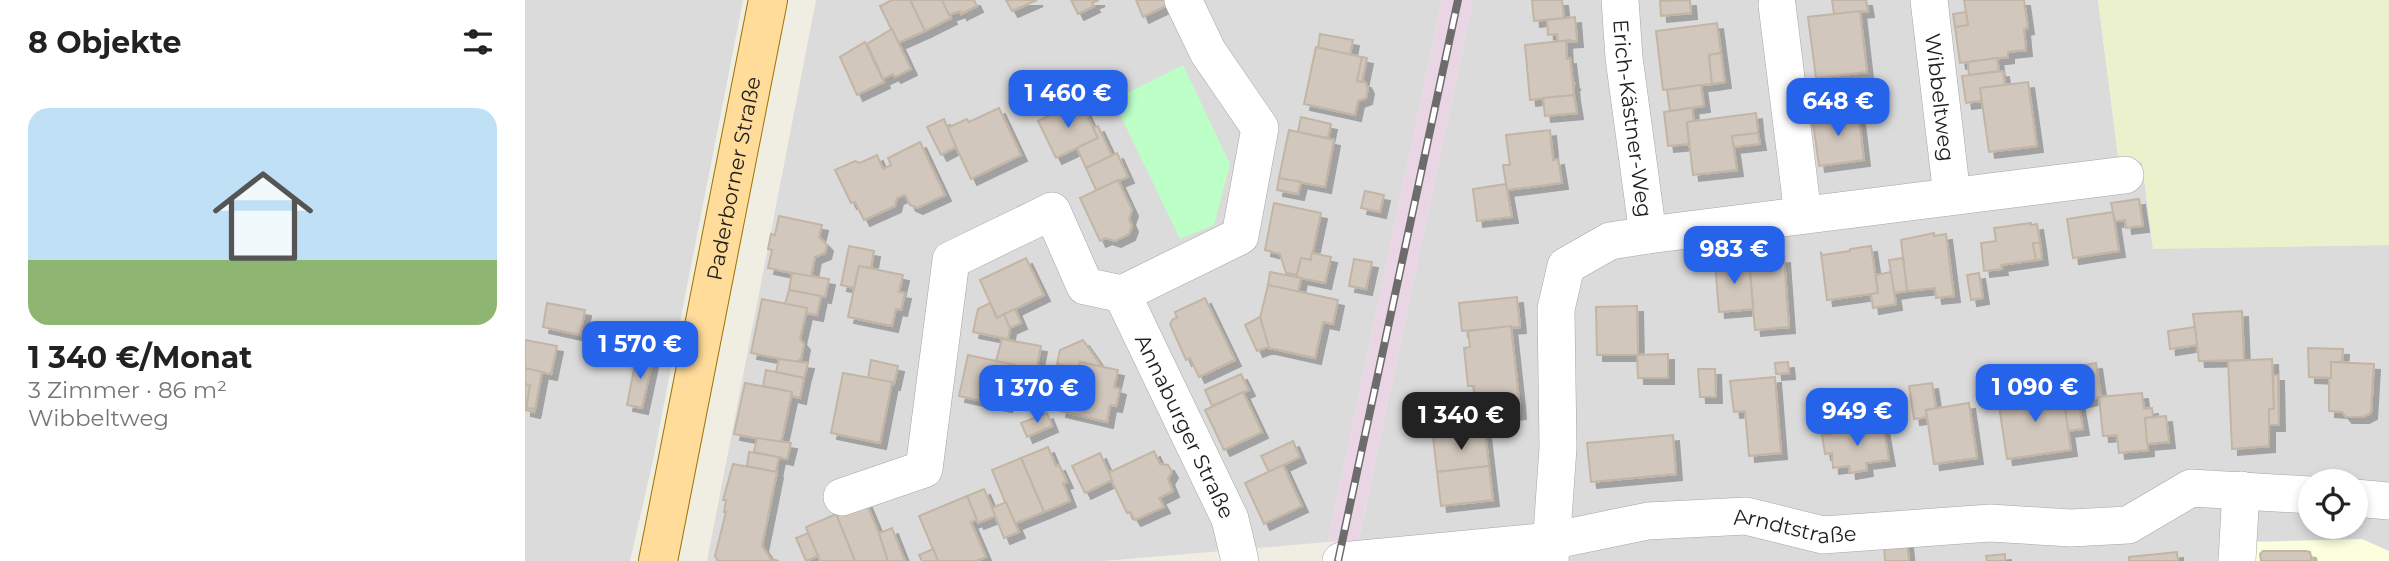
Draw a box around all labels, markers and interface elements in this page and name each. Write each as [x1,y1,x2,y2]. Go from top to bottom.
street label: Erich-Kästner-Weg [1609,18,1658,219]
icon: filters [459,23,497,61]
text: 8 Objekte [28,24,181,61]
street label: Wibbeltweg [1920,32,1960,163]
pin: 1 460 € [1003,71,1133,130]
street label: Paderborner Straße [701,74,765,282]
pin: 648 € [1789,78,1887,138]
text: 1 460 € [1025,79,1111,107]
text: 648 € [1802,87,1874,115]
icon: home [200,153,326,279]
pin: 983 € [1685,226,1783,286]
text: 983 € [1700,235,1768,263]
pin: 1 570 € [575,322,705,381]
text: 1 570 € [598,330,682,358]
street label: Annaburger Straße [1131,330,1240,522]
text: 1 340 €/Monat [28,339,252,376]
pin: 1 090 € [1970,364,2100,424]
pin: 1 370 € [972,366,1102,425]
text: 1 090 € [1992,373,2078,401]
text: 1 370 € [995,374,1079,402]
text: 3 Zimmer · 86 m² [28,376,227,404]
pin: 949 € [1808,388,1906,448]
pin: 1 340 € [1396,392,1526,452]
text: 949 € [1822,397,1892,425]
text: 1 340 € [1418,401,1504,429]
text: Wibbeltweg [28,404,169,432]
map controls [2298,469,2368,539]
button: locate [2298,469,2368,539]
street label: Arndtstraße [1732,503,1857,548]

